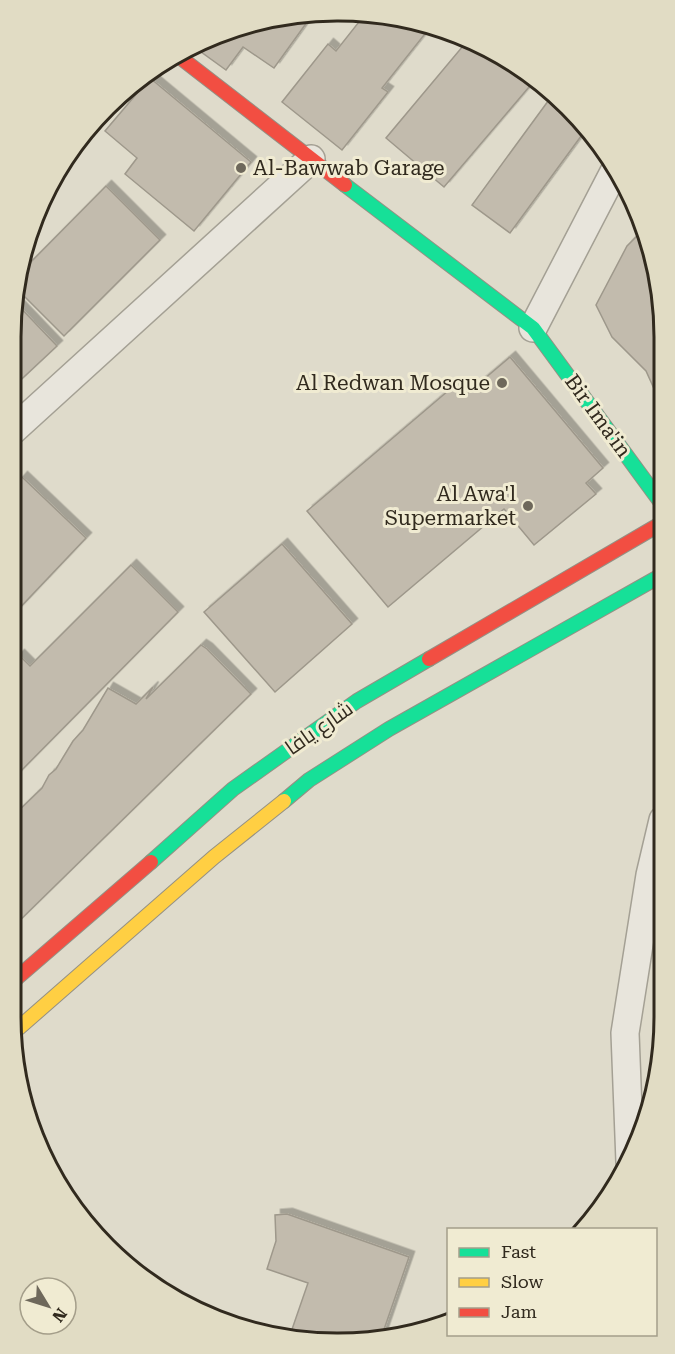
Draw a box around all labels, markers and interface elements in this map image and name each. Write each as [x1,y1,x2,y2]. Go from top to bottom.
place label: Al-Bawwab Garage [253,156,445,180]
marker: Al-Bawwab Garage [234,161,248,175]
street label: Bir Ima'in [560,370,636,463]
place label: Al Redwan Mosque [296,371,490,395]
marker: Al Redwan Mosque [495,376,509,390]
place label: Al Awa'l Supermarket [385,482,517,530]
marker: Al Awa'l Supermarket [521,499,535,513]
street label: شارع يافا [281,696,358,761]
legend [447,1228,657,1336]
text: Fast [501,1241,536,1262]
text: Slow [501,1271,543,1292]
north arrow [18,1276,78,1336]
text: Jam [501,1301,537,1322]
text: N [48,1304,71,1326]

